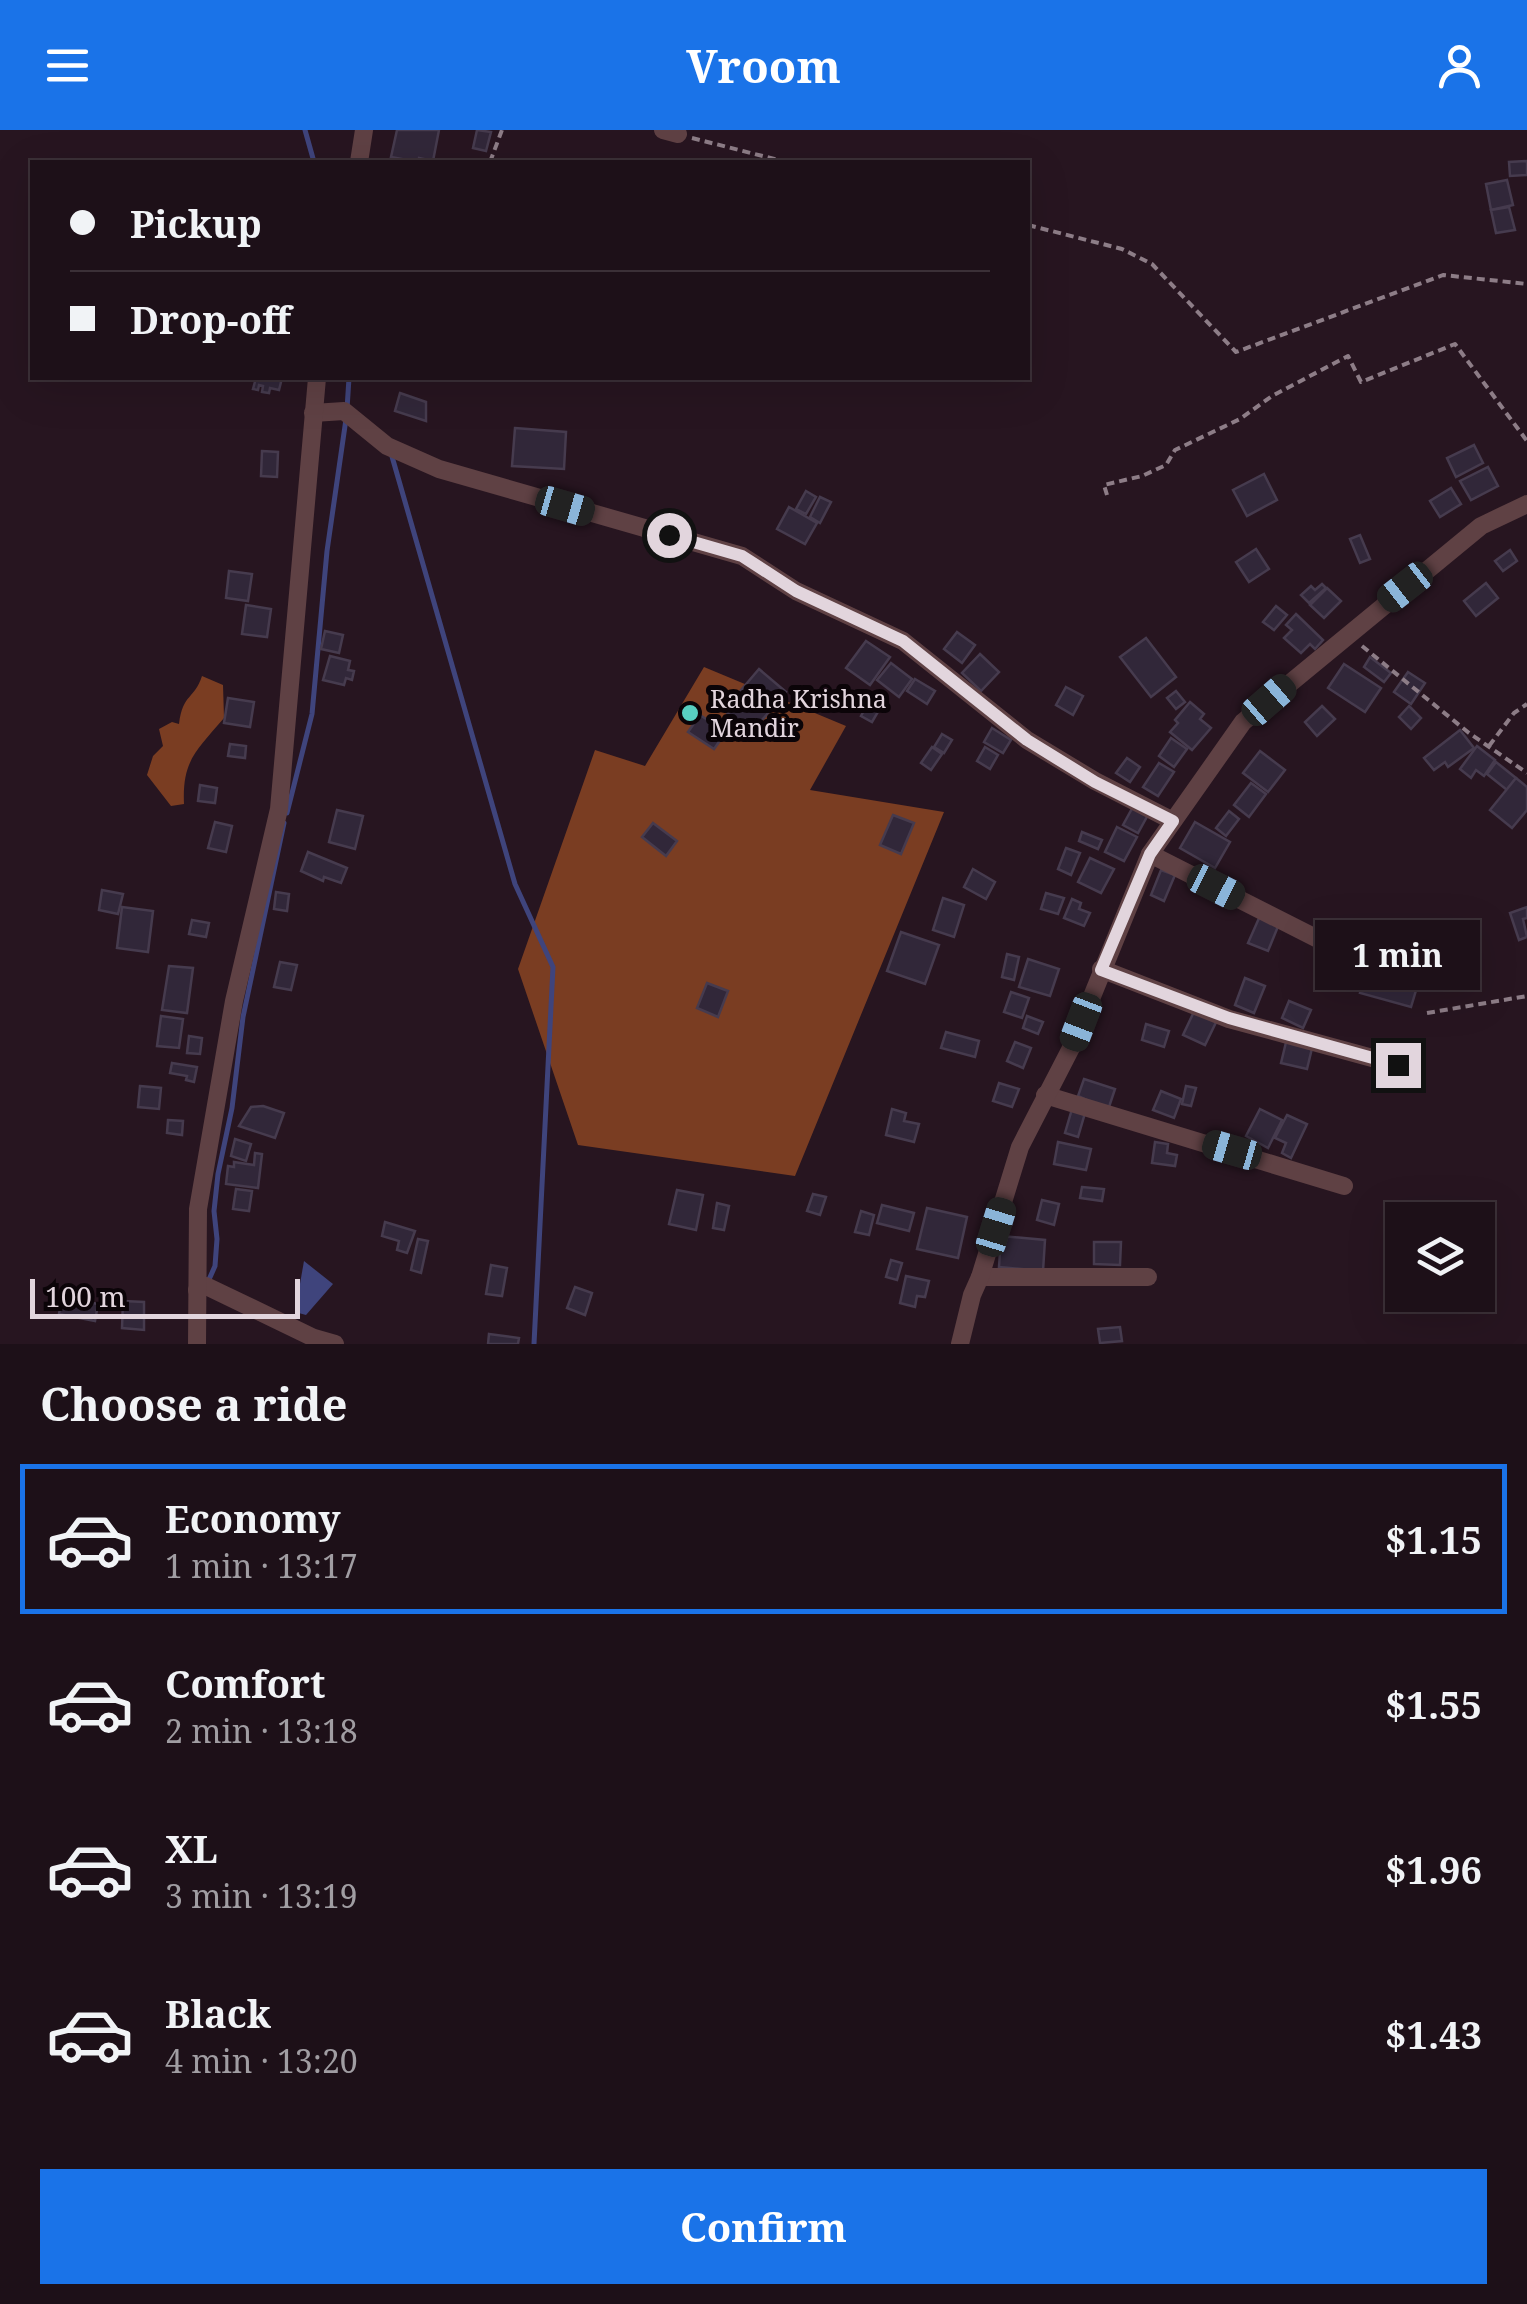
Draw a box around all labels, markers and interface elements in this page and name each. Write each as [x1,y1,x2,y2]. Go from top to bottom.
text: Vroom [686,35,841,96]
icon: menu [40,38,95,93]
icon: person [1432,38,1487,93]
text: Pickup [130,197,262,249]
text: Drop-off [130,293,291,345]
car [532,483,598,529]
route start [647,513,692,558]
car [1372,557,1438,617]
car [1237,669,1301,731]
place label: Radha Krishna Mandir [710,681,887,744]
marker: Radha Krishna Mandir [679,702,701,724]
car [1182,860,1250,914]
callout: 1 min [1316,920,1480,990]
text: 1 min [1352,933,1443,976]
car [1056,989,1106,1055]
route end [1376,1043,1421,1088]
car [1199,1127,1265,1173]
car [973,1194,1019,1260]
map controls [1385,1202,1495,1312]
button: layers [1385,1202,1495,1312]
scale bar [30,1274,300,1318]
text: 100 m [45,1277,126,1315]
text: Choose a ride [40,1373,348,1434]
text: Economy [165,1492,341,1544]
icon: car [45,1494,135,1584]
text: $1.15 [1385,1513,1482,1565]
text: 1 min · 13:17 [165,1544,358,1587]
text: Comfort [165,1657,325,1709]
icon: car [45,1659,135,1749]
text: $1.55 [1385,1678,1482,1730]
text: 2 min · 13:18 [165,1709,358,1752]
text: XL [165,1822,218,1874]
icon: car [45,1824,135,1914]
text: $1.96 [1385,1843,1482,1895]
text: 3 min · 13:19 [165,1874,358,1917]
text: Black [165,1987,271,2039]
icon: car [45,1989,135,2079]
text: $1.43 [1385,2008,1482,2060]
text: 4 min · 13:20 [165,2039,358,2082]
button: Confirm [40,2169,1487,2284]

